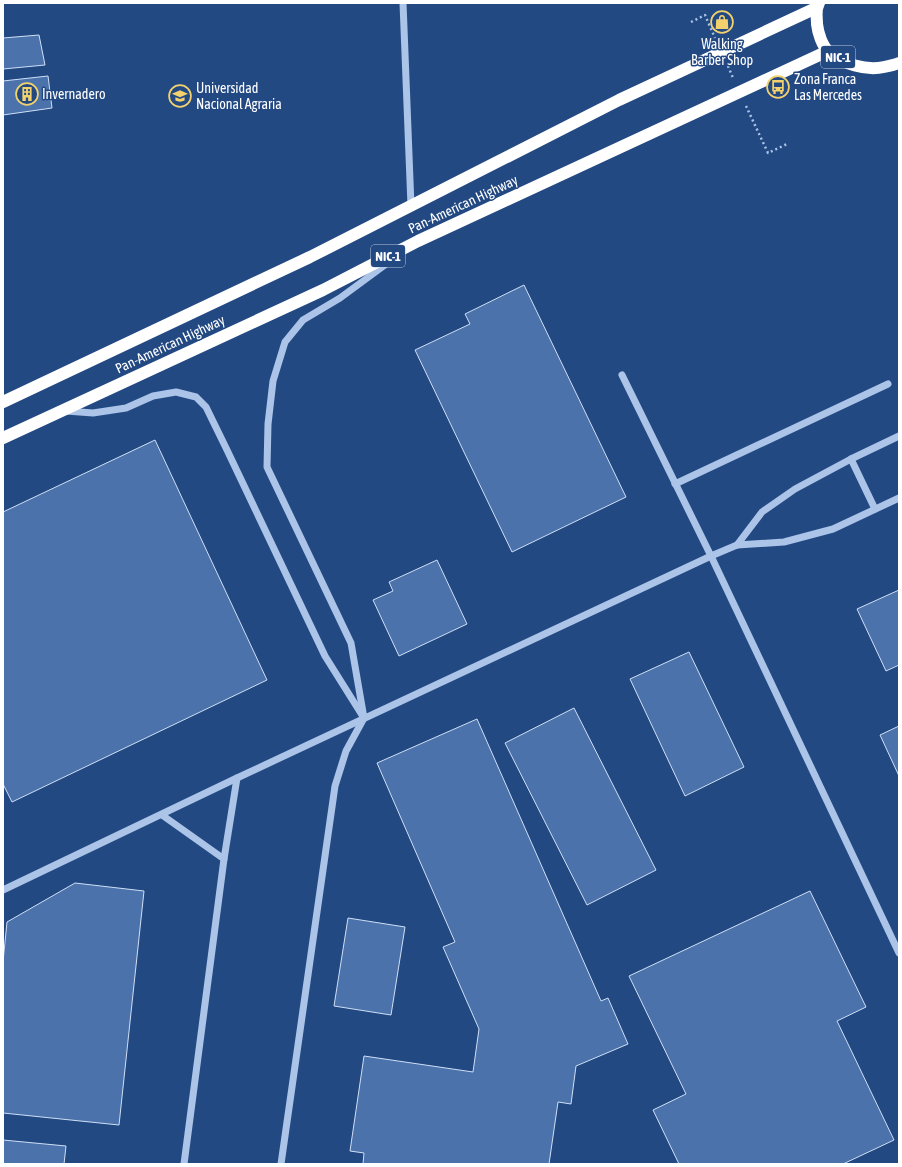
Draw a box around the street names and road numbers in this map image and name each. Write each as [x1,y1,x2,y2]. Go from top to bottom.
road number: NIC-1 [821,46,855,68]
street label: Pan-American Highway [406,171,521,236]
road number: NIC-1 [371,245,405,267]
street label: Pan-American Highway [113,311,228,376]

